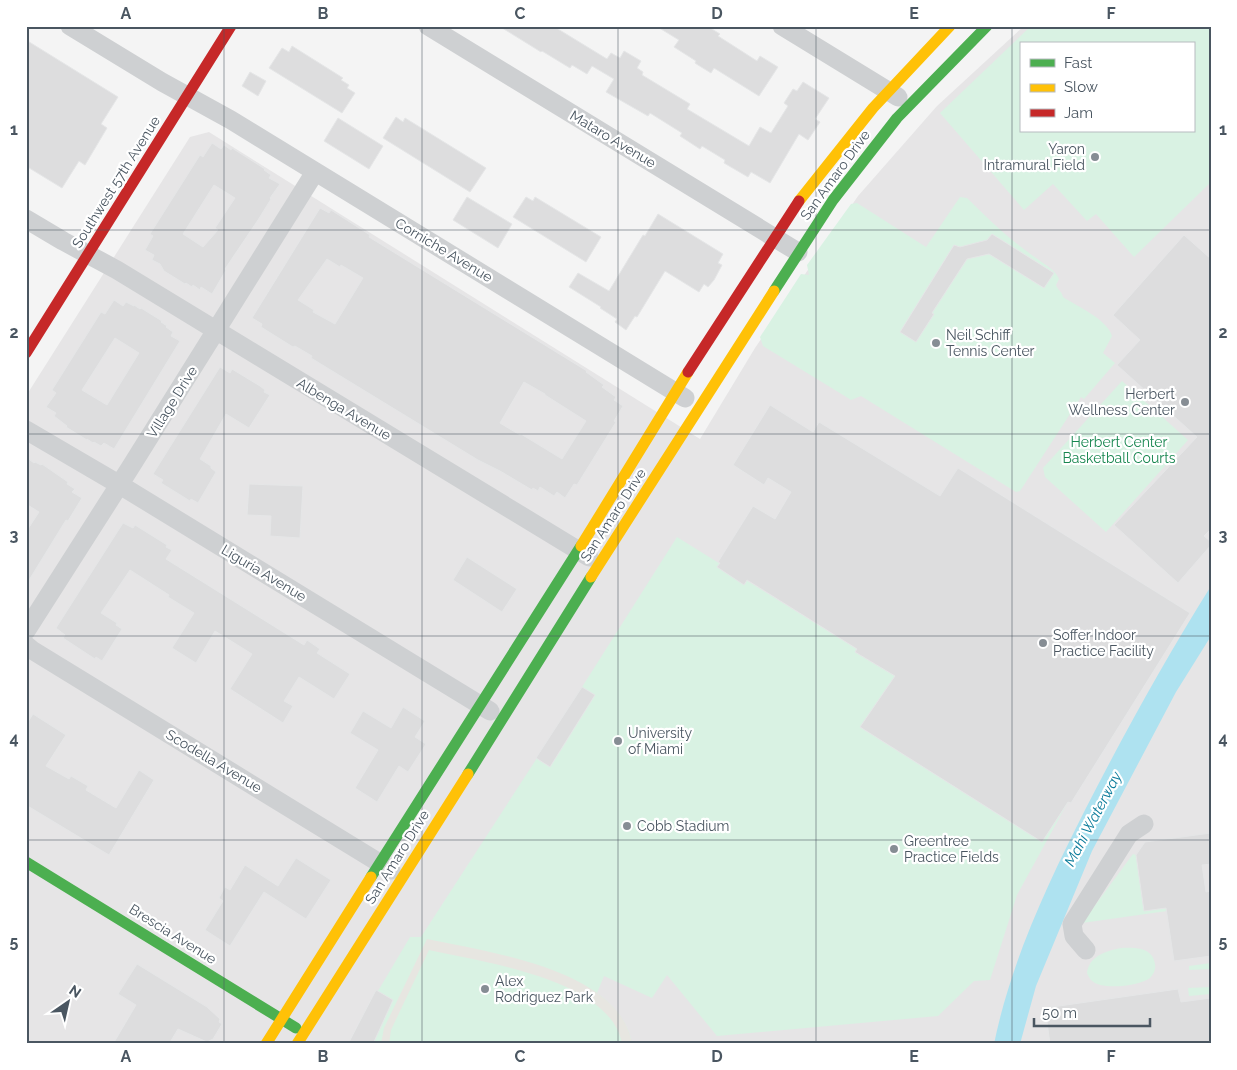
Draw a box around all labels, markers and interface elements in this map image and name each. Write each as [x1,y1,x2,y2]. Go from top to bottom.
text: A [121,4,132,23]
text: B [318,4,329,23]
text: C [515,4,526,23]
text: D [711,4,723,23]
text: E [909,4,919,23]
text: F [1106,4,1116,23]
legend [1020,42,1194,132]
text: Fast [1064,54,1092,72]
text: Slow [1064,78,1098,96]
text: Jam [1064,104,1093,122]
street label: Mataro Avenue [567,107,659,171]
street label: Southwest 57th Avenue [69,113,163,251]
text: 1 [10,120,18,139]
text: 1 [1219,120,1227,139]
street label: San Amaro Drive [797,127,873,223]
place label: Yaron Intramural Field [984,141,1085,173]
marker: Yaron Intramural Field [1089,151,1101,163]
street label: Corniche Avenue [393,215,495,285]
text: 2 [9,323,19,342]
text: 2 [1218,323,1228,342]
place label: Neil Schiff Tennis Center [946,327,1035,359]
marker: Neil Schiff Tennis Center [930,337,942,349]
street label: Village Drive [144,363,200,441]
street label: Albenga Avenue [294,375,394,443]
place label: Herbert Wellness Center [1068,386,1175,418]
marker: Herbert Wellness Center [1179,396,1191,408]
park label: Herbert Center Basketball Courts [1062,434,1176,466]
street label: San Amaro Drive [577,466,649,564]
text: 3 [10,526,19,545]
text: 3 [1219,526,1228,545]
street label: Liguria Avenue [219,541,309,605]
place label: Soffer Indoor Practice Facility [1053,627,1154,659]
marker: Soffer Indoor Practice Facility [1037,637,1049,649]
place label: University of Miami [628,725,693,757]
street label: Scodella Avenue [163,726,265,796]
text: 4 [9,729,19,748]
text: 4 [1218,729,1228,748]
marker: University of Miami [612,735,624,747]
water label: Mahi Waterway [1061,768,1126,869]
street label: San Amaro Drive [362,807,432,907]
place label: Cobb Stadium [637,818,729,834]
marker: Cobb Stadium [621,820,633,832]
place label: Greentree Practice Fields [904,833,999,865]
marker: Greentree Practice Fields [888,843,900,855]
street label: Brescia Avenue [127,901,219,967]
text: 5 [10,932,19,951]
text: 5 [1219,932,1228,951]
place label: Alex Rodriguez Park [495,973,594,1005]
north arrow [42,978,92,1028]
text: N [66,982,84,1001]
marker: Alex Rodriguez Park [479,983,491,995]
scale bar [1034,995,1151,1027]
text: 50 m [1042,1004,1077,1022]
text: A [121,1047,132,1066]
text: B [318,1047,329,1066]
text: C [515,1047,526,1066]
text: D [711,1047,723,1066]
text: E [909,1047,919,1066]
text: F [1106,1047,1116,1066]

